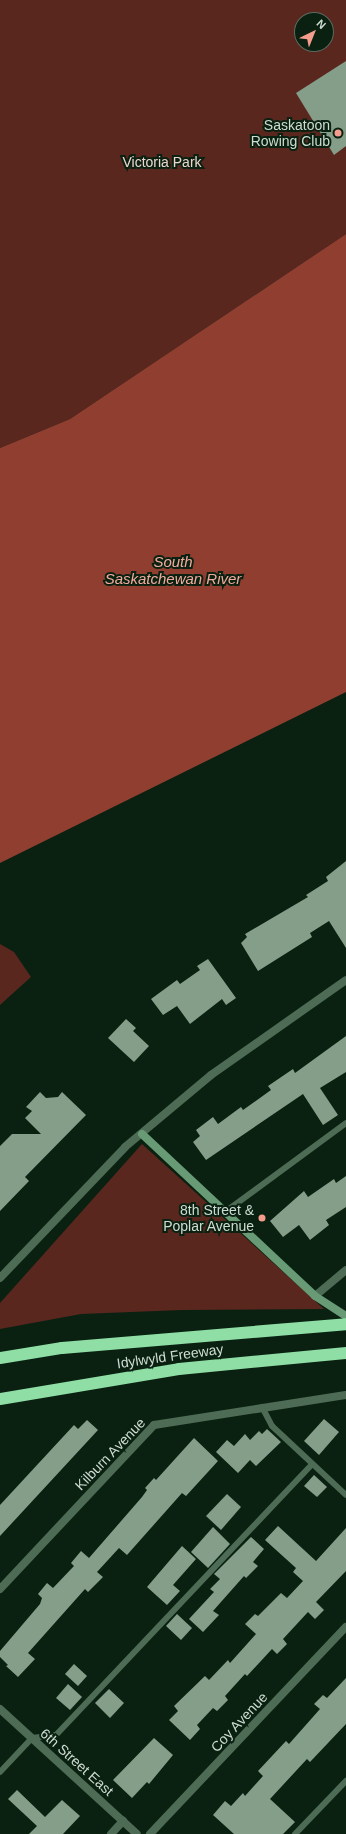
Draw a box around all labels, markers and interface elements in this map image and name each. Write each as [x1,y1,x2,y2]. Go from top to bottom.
north arrow [294,12,334,52]
text: N [314,17,328,31]
place label: Saskatoon Rowing Club [251,117,330,150]
marker: Saskatoon Rowing Club [333,128,343,138]
park label: Victoria Park [122,154,202,170]
water label: South Saskatchewan River [105,552,241,587]
place label: 8th Street & Poplar Avenue [162,1202,254,1234]
marker: 8th Street & Poplar Avenue [257,1213,267,1223]
street label: Idylwyld Freeway [116,1340,224,1372]
street label: Kilburn Avenue [71,1414,149,1494]
street label: Coy Avenue [207,1688,271,1756]
street label: 6th Street East [37,1725,117,1799]

